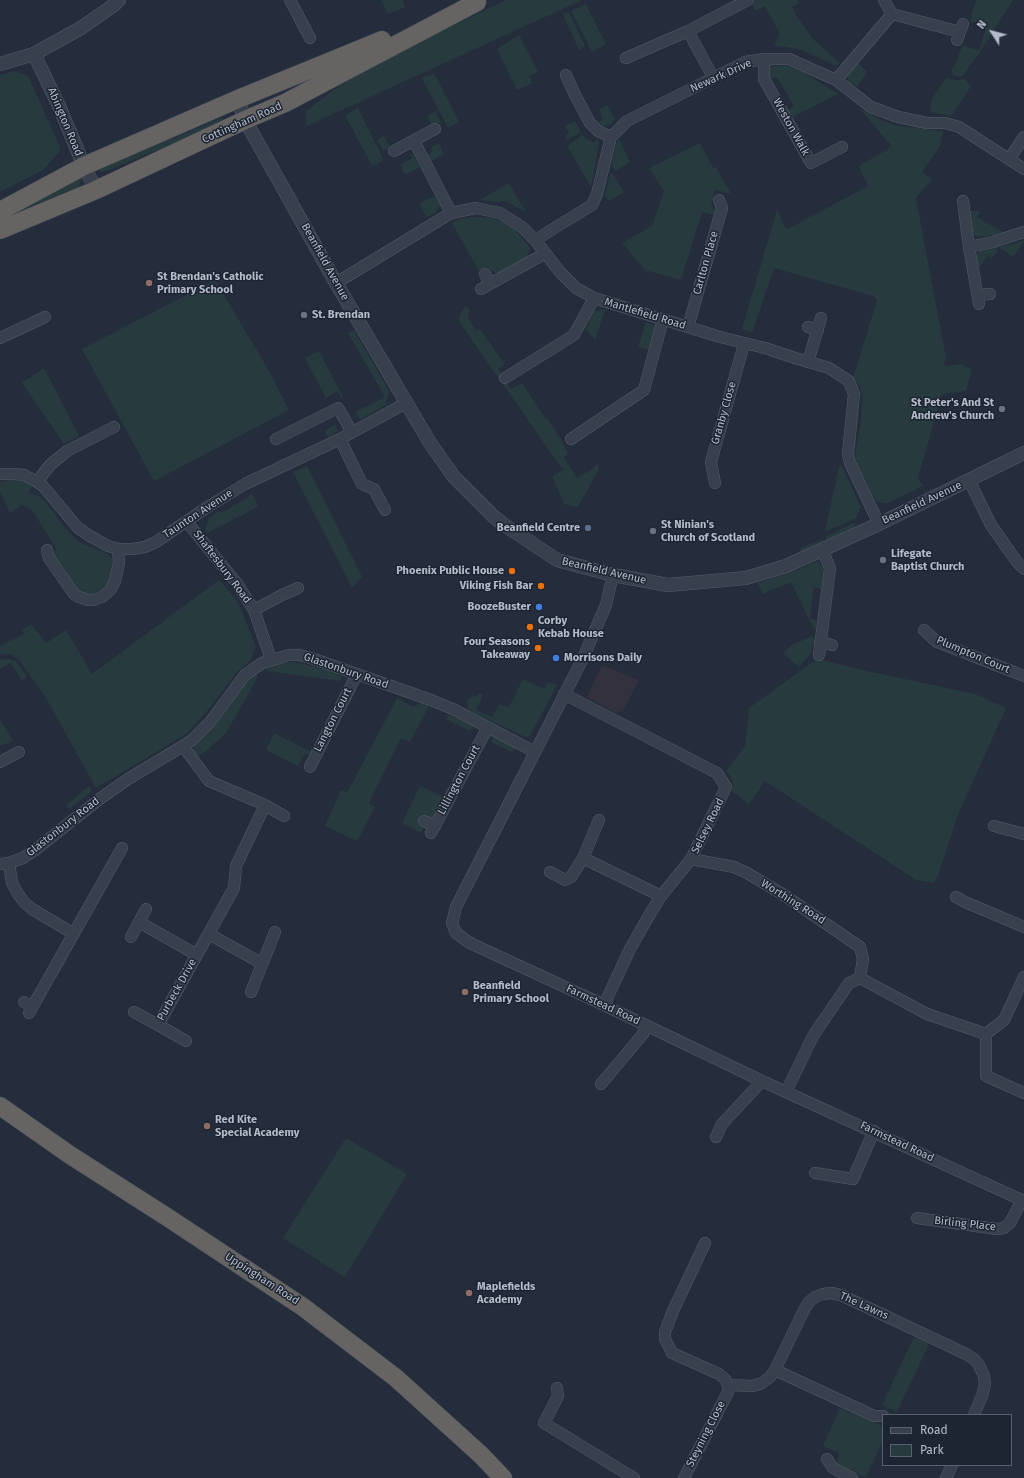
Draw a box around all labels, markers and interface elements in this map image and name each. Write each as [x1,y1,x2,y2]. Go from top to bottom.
north arrow [972,12,1012,52]
text: N [974,18,989,31]
street label: Newark Drive [688,57,754,95]
street label: Abington Road [45,86,85,158]
street label: Weston Walk [770,96,812,158]
street label: Cottingham Road [200,100,284,146]
street label: Beanfield Avenue [298,221,352,303]
street label: Carlton Place [691,230,721,296]
place label: St Brendan's Catholic Primary School [157,270,264,296]
marker: St Brendan's Catholic Primary School [144,278,154,288]
street label: Mantlefield Road [603,295,687,333]
place label: St. Brendan [312,308,370,322]
marker: St. Brendan [299,310,309,320]
street label: Granby Close [709,380,739,446]
place label: St Peter's And St Andrew's Church [911,396,994,422]
marker: St Peter's And St Andrew's Church [997,404,1007,414]
street label: Beanfield Avenue [880,479,964,527]
street label: Taunton Avenue [161,487,235,541]
place label: St Ninian's Church of Scotland [661,518,755,544]
place label: Beanfield Centre [497,521,580,535]
marker: Beanfield Centre [583,523,593,533]
marker: St Ninian's Church of Scotland [648,526,658,536]
street label: Shaftesbury Road [190,528,254,606]
place label: Lifegate Baptist Church [891,547,964,573]
street label: Beanfield Avenue [560,555,648,587]
marker: Lifegate Baptist Church [878,555,888,565]
place label: Phoenix Public House [396,564,504,578]
marker: Phoenix Public House [507,566,517,576]
place label: Viking Fish Bar [460,579,533,593]
marker: Viking Fish Bar [536,581,546,591]
place label: BoozeBuster [468,600,531,614]
marker: BoozeBuster [534,602,544,612]
place label: Corby Kebab House [538,614,604,640]
marker: Corby Kebab House [525,622,535,632]
street label: Plumpton Court [934,634,1012,676]
place label: Four Seasons Takeaway [464,635,530,661]
marker: Four Seasons Takeaway [533,643,543,653]
street label: Glastonbury Road [302,650,390,692]
place label: Morrisons Daily [564,651,642,665]
marker: Morrisons Daily [551,653,561,663]
street label: Langton Court [311,686,355,754]
street label: Lillington Court [435,743,483,817]
street label: Glastonbury Road [24,795,102,859]
street label: Selsey Road [689,796,727,856]
street label: Worthing Road [758,877,828,927]
street label: Purbeck Drive [155,957,199,1023]
place label: Beanfield Primary School [473,979,549,1005]
street label: Farmstead Road [564,982,642,1028]
marker: Beanfield Primary School [460,987,470,997]
place label: Red Kite Special Academy [215,1113,299,1139]
street label: Farmstead Road [858,1119,936,1165]
marker: Red Kite Special Academy [202,1121,212,1131]
street label: Birling Place [934,1214,996,1234]
street label: Uppingham Road [222,1250,302,1308]
place label: Maplefields Academy [477,1280,535,1306]
marker: Maplefields Academy [464,1288,474,1298]
street label: The Lawns [838,1289,890,1323]
street label: Steyning Close [684,1399,728,1469]
legend [882,1414,1012,1466]
text: Road [920,1423,948,1437]
text: Park [920,1443,944,1457]

